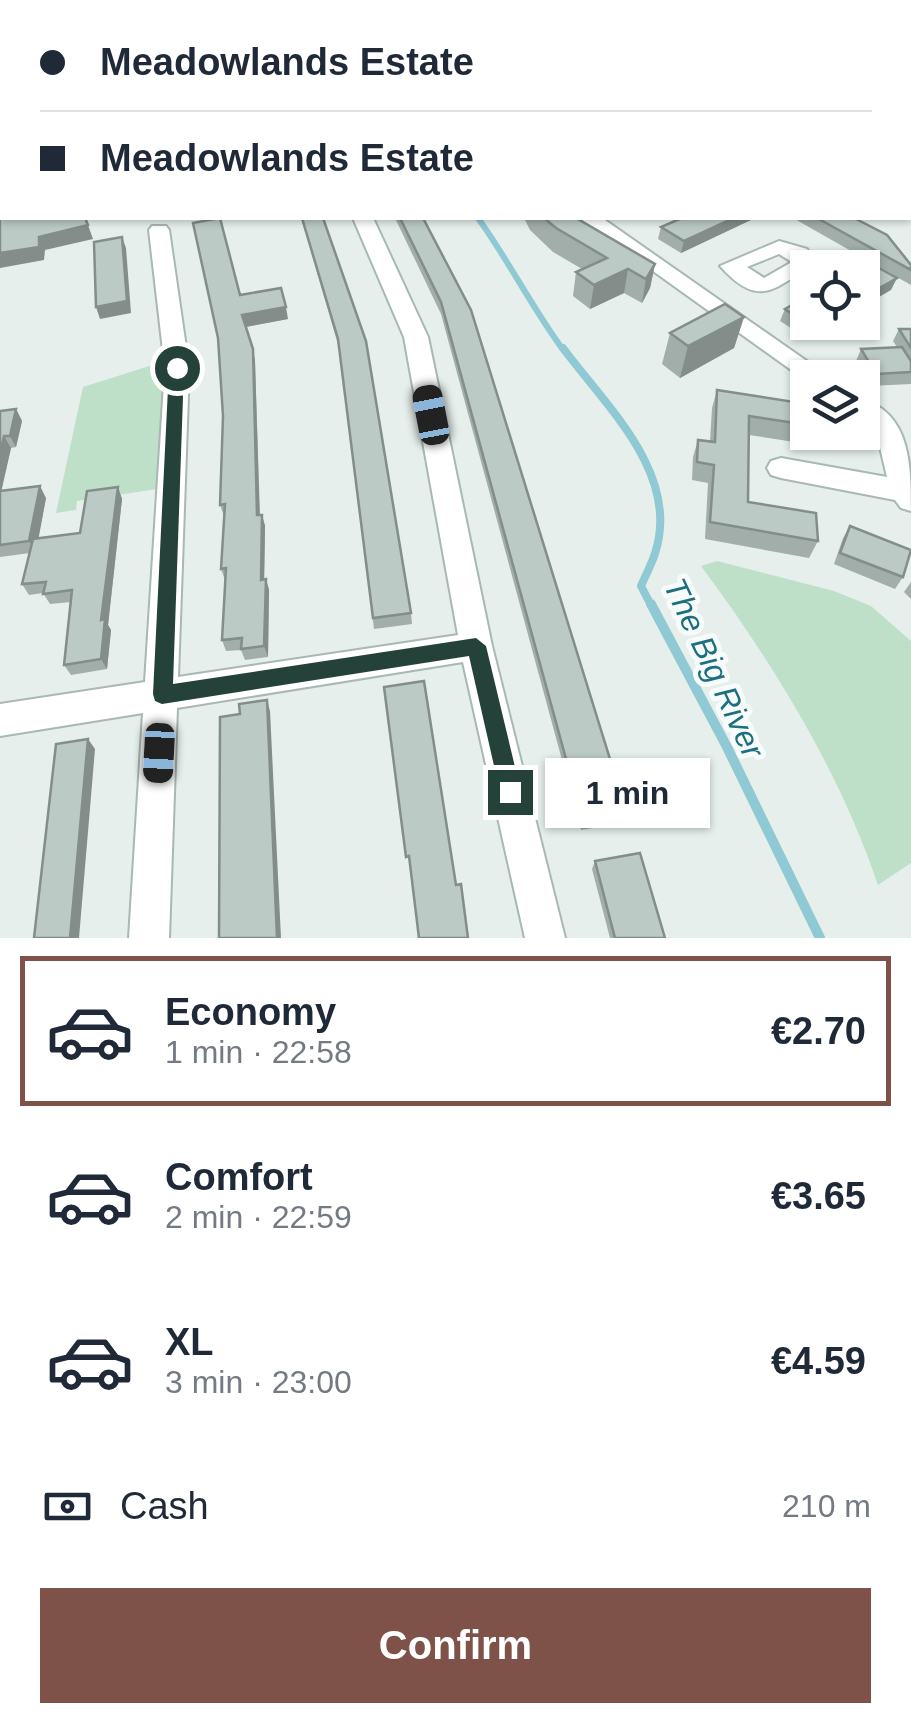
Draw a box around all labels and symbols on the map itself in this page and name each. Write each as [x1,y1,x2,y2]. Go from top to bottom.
route start [155,346,200,391]
car [411,383,451,447]
water label: The Big River [657,573,772,765]
car [142,722,176,784]
callout: 1 min [545,757,710,827]
route end [488,770,533,815]

